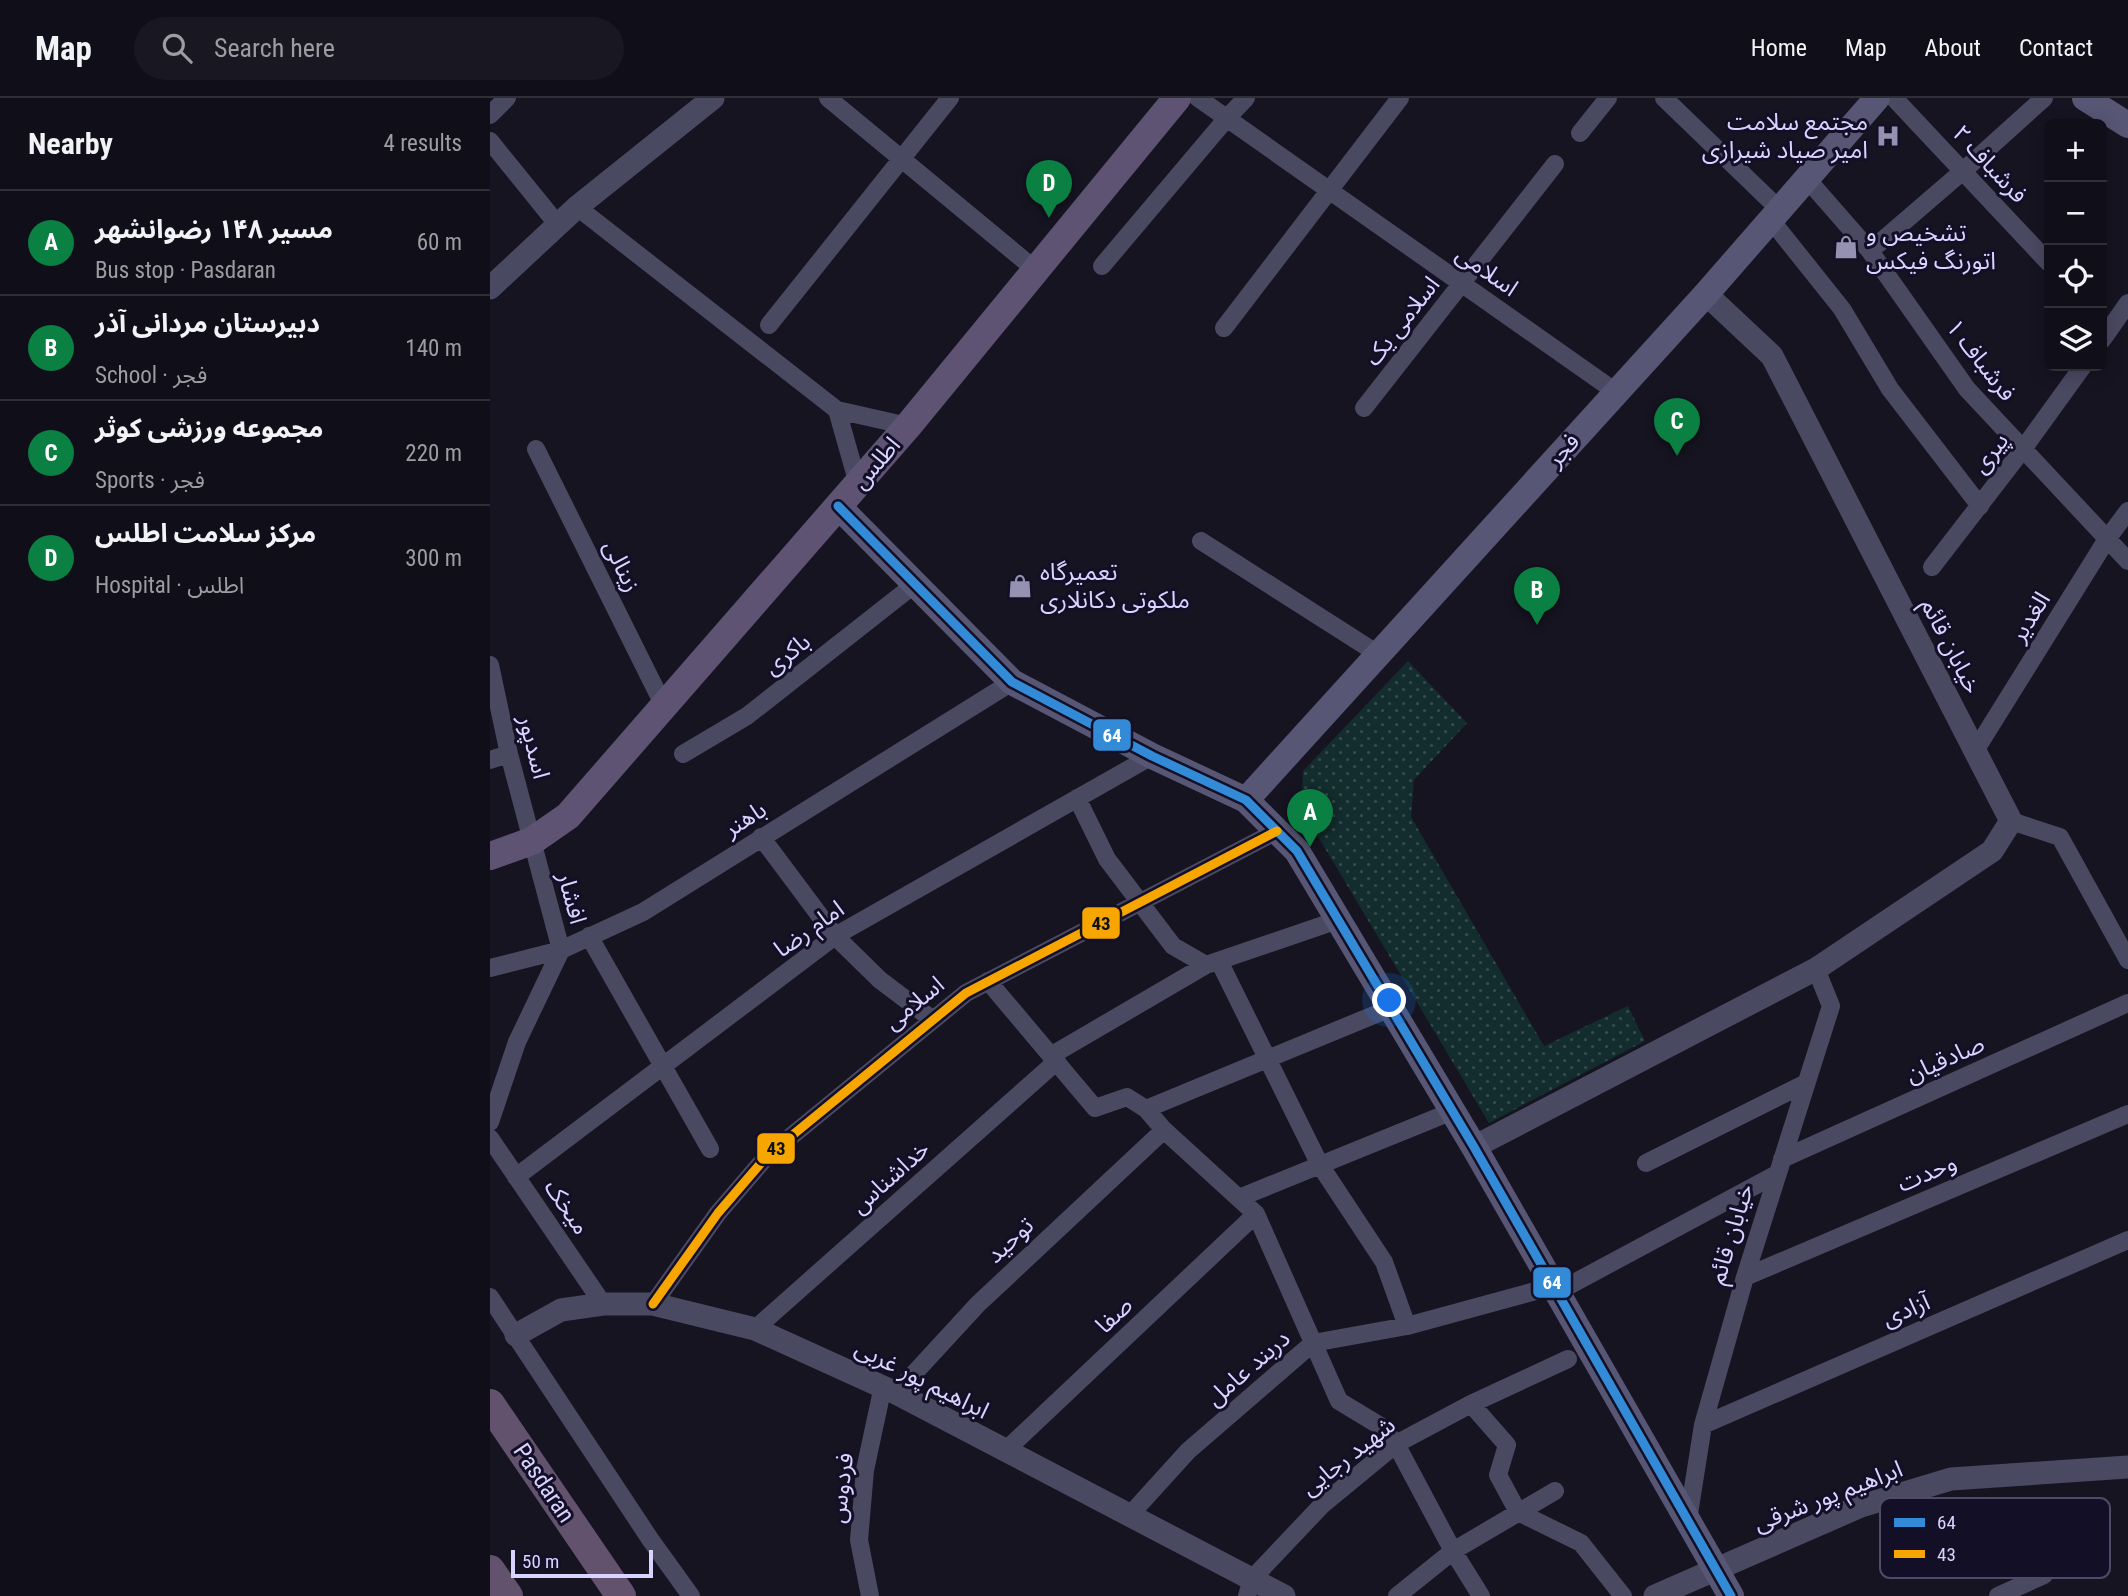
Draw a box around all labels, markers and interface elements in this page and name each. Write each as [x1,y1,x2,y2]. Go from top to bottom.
search box [134,17,624,80]
text: Map [35,29,92,68]
icon: search [158,29,196,67]
text: Search here [214,33,335,63]
text: Home [1751,34,1807,62]
text: Map [1845,34,1887,62]
text: About [1925,34,1981,62]
text: Contact [2019,34,2093,62]
place label: مجتمع سلامت امیر صیاد شیرازی [1702,108,1868,164]
street label: فرشباف ۲ [1947,119,2033,209]
map controls [2044,119,2107,371]
button: + [2044,119,2107,182]
hospital icon: مجتمع سلامت امیر صیاد شیرازی [1874,122,1902,150]
text: Nearby [28,126,113,161]
text: 4 results [384,130,462,157]
pin: D [1026,160,1072,218]
button: − [2044,182,2107,245]
text: مسیر ۱۴۸ رضوانشهر [95,214,333,244]
place label: تشخیص و اتورنگ فیکس [1866,219,1996,275]
text: A [44,229,58,256]
text: 60 m [417,229,462,256]
shop icon: تشخیص و اتورنگ فیکس [1832,233,1860,261]
street label: اسلامی [1451,240,1523,302]
button: locate [2044,245,2107,308]
text: Bus stop · Pasdaran [95,257,276,284]
street label: اسلامی یک [1359,271,1445,371]
text: دبیرستان مردانی آذر [95,308,320,338]
button: layers [2044,308,2107,371]
street label: فرشباف ۱ [1940,313,2022,407]
text: B [45,335,57,362]
text: 140 m [405,335,462,362]
text: School · فجر [95,362,207,389]
pin: C [1654,398,1700,456]
text: مجموعه ورزشی کوثر [95,413,323,443]
street label: فجر [1540,427,1585,473]
street label: پیری [1966,427,2015,480]
street label: اطلس [846,431,906,495]
text: C [44,440,58,467]
text: 220 m [405,440,462,467]
text: Sports · فجر [95,467,205,494]
text: مرکز سلامت اطلس [95,518,316,548]
street label: زینالی [597,535,647,597]
text: D [45,545,58,572]
text: 300 m [405,545,462,572]
place label: تعمیرگاه ملکوتی دکانلاری [1040,558,1190,614]
pin: B [1514,567,1560,625]
text: Hospital · اطلس [95,572,244,599]
shop icon: تعمیرگاه ملکوتی دکانلاری [1006,572,1034,600]
street label: الغدیر [2003,587,2056,648]
street label: خیابان قائم [1912,594,1987,700]
street label: باکری [758,627,816,681]
street label: اسدپور [511,711,555,782]
line badge: 64 [1092,718,1132,752]
text: 64 [1102,724,1122,747]
pin: A [1287,789,1333,847]
street label: باهنر [718,795,771,843]
street label: افشار [551,868,592,927]
street label: امام رضا [769,895,852,966]
line badge: 43 [1081,906,1121,940]
text: 43 [1091,912,1111,935]
street label: اسلامی [878,970,950,1036]
your location [1372,983,1406,1017]
street label: صادقیان [1901,1029,1989,1089]
line badge: 43 [756,1132,796,1165]
street label: خداشناس [845,1135,935,1219]
text: 43 [766,1137,786,1160]
street label: وحدت [1893,1148,1961,1198]
street label: میخک [539,1174,595,1240]
street label: خیابان قائم [1703,1181,1762,1288]
street label: توحید [981,1211,1039,1269]
line badge: 64 [1532,1266,1572,1299]
text: 64 [1542,1271,1562,1294]
street label: آزادی [1878,1287,1935,1333]
street label: صفا [1090,1291,1138,1339]
street label: دربند عامل [1200,1324,1296,1412]
street label: ابراهیم پور غربی [849,1333,994,1427]
street label: شهید رجایی [1295,1410,1401,1502]
street label: Pasdaran [508,1438,580,1528]
street label: فردوس [823,1451,859,1525]
street label: ابراهیم پور شرقی [1750,1455,1908,1540]
legend [1880,1498,2110,1578]
text: 64 [1937,1511,1956,1534]
text: 43 [1937,1543,1956,1566]
scale bar [511,1547,653,1579]
text: 50 m [522,1550,559,1573]

